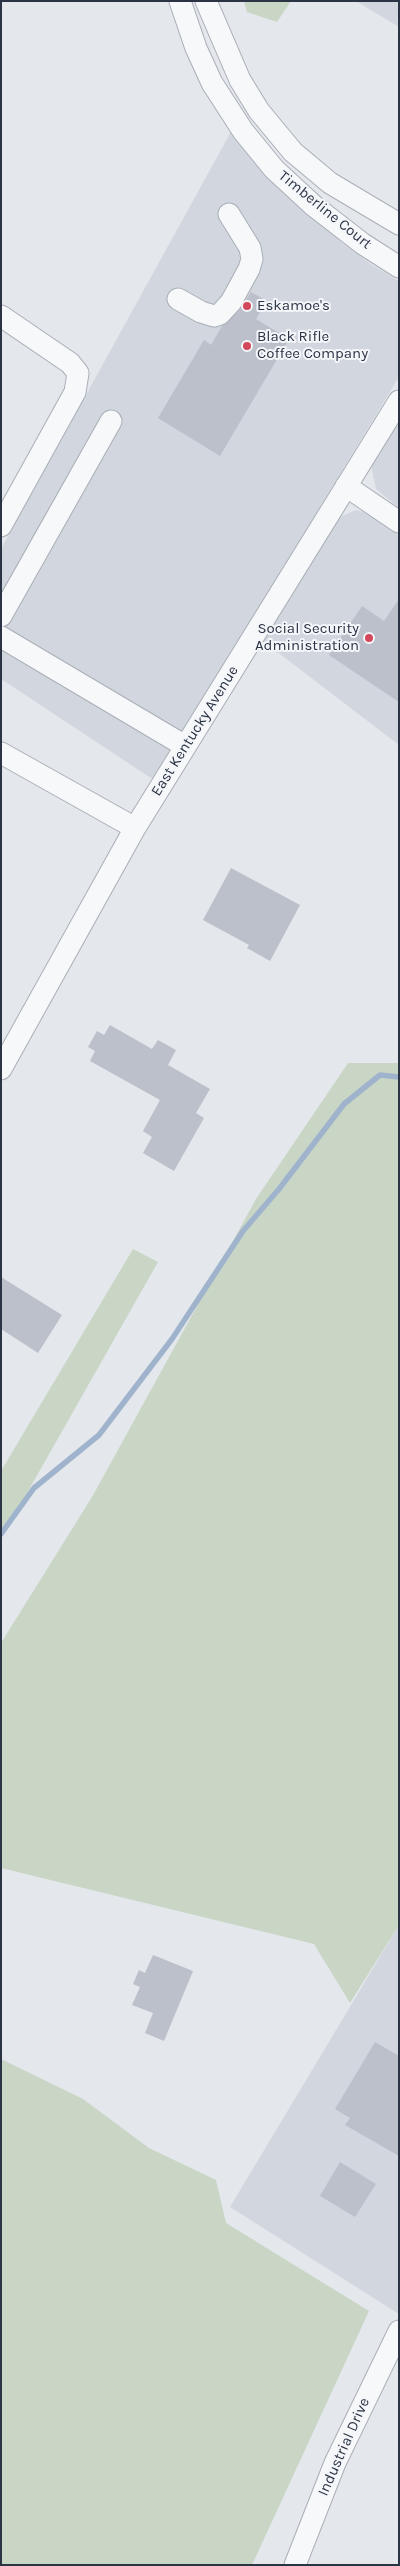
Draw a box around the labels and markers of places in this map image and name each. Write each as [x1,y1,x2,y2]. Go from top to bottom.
place label: Eskamoe's [257,297,330,315]
marker: Eskamoe's [241,300,253,312]
place label: Black Rifle Coffee Company [257,328,368,363]
marker: Black Rifle Coffee Company [241,340,253,352]
place label: Social Security Administration [255,620,359,655]
marker: Social Security Administration [363,632,375,644]

